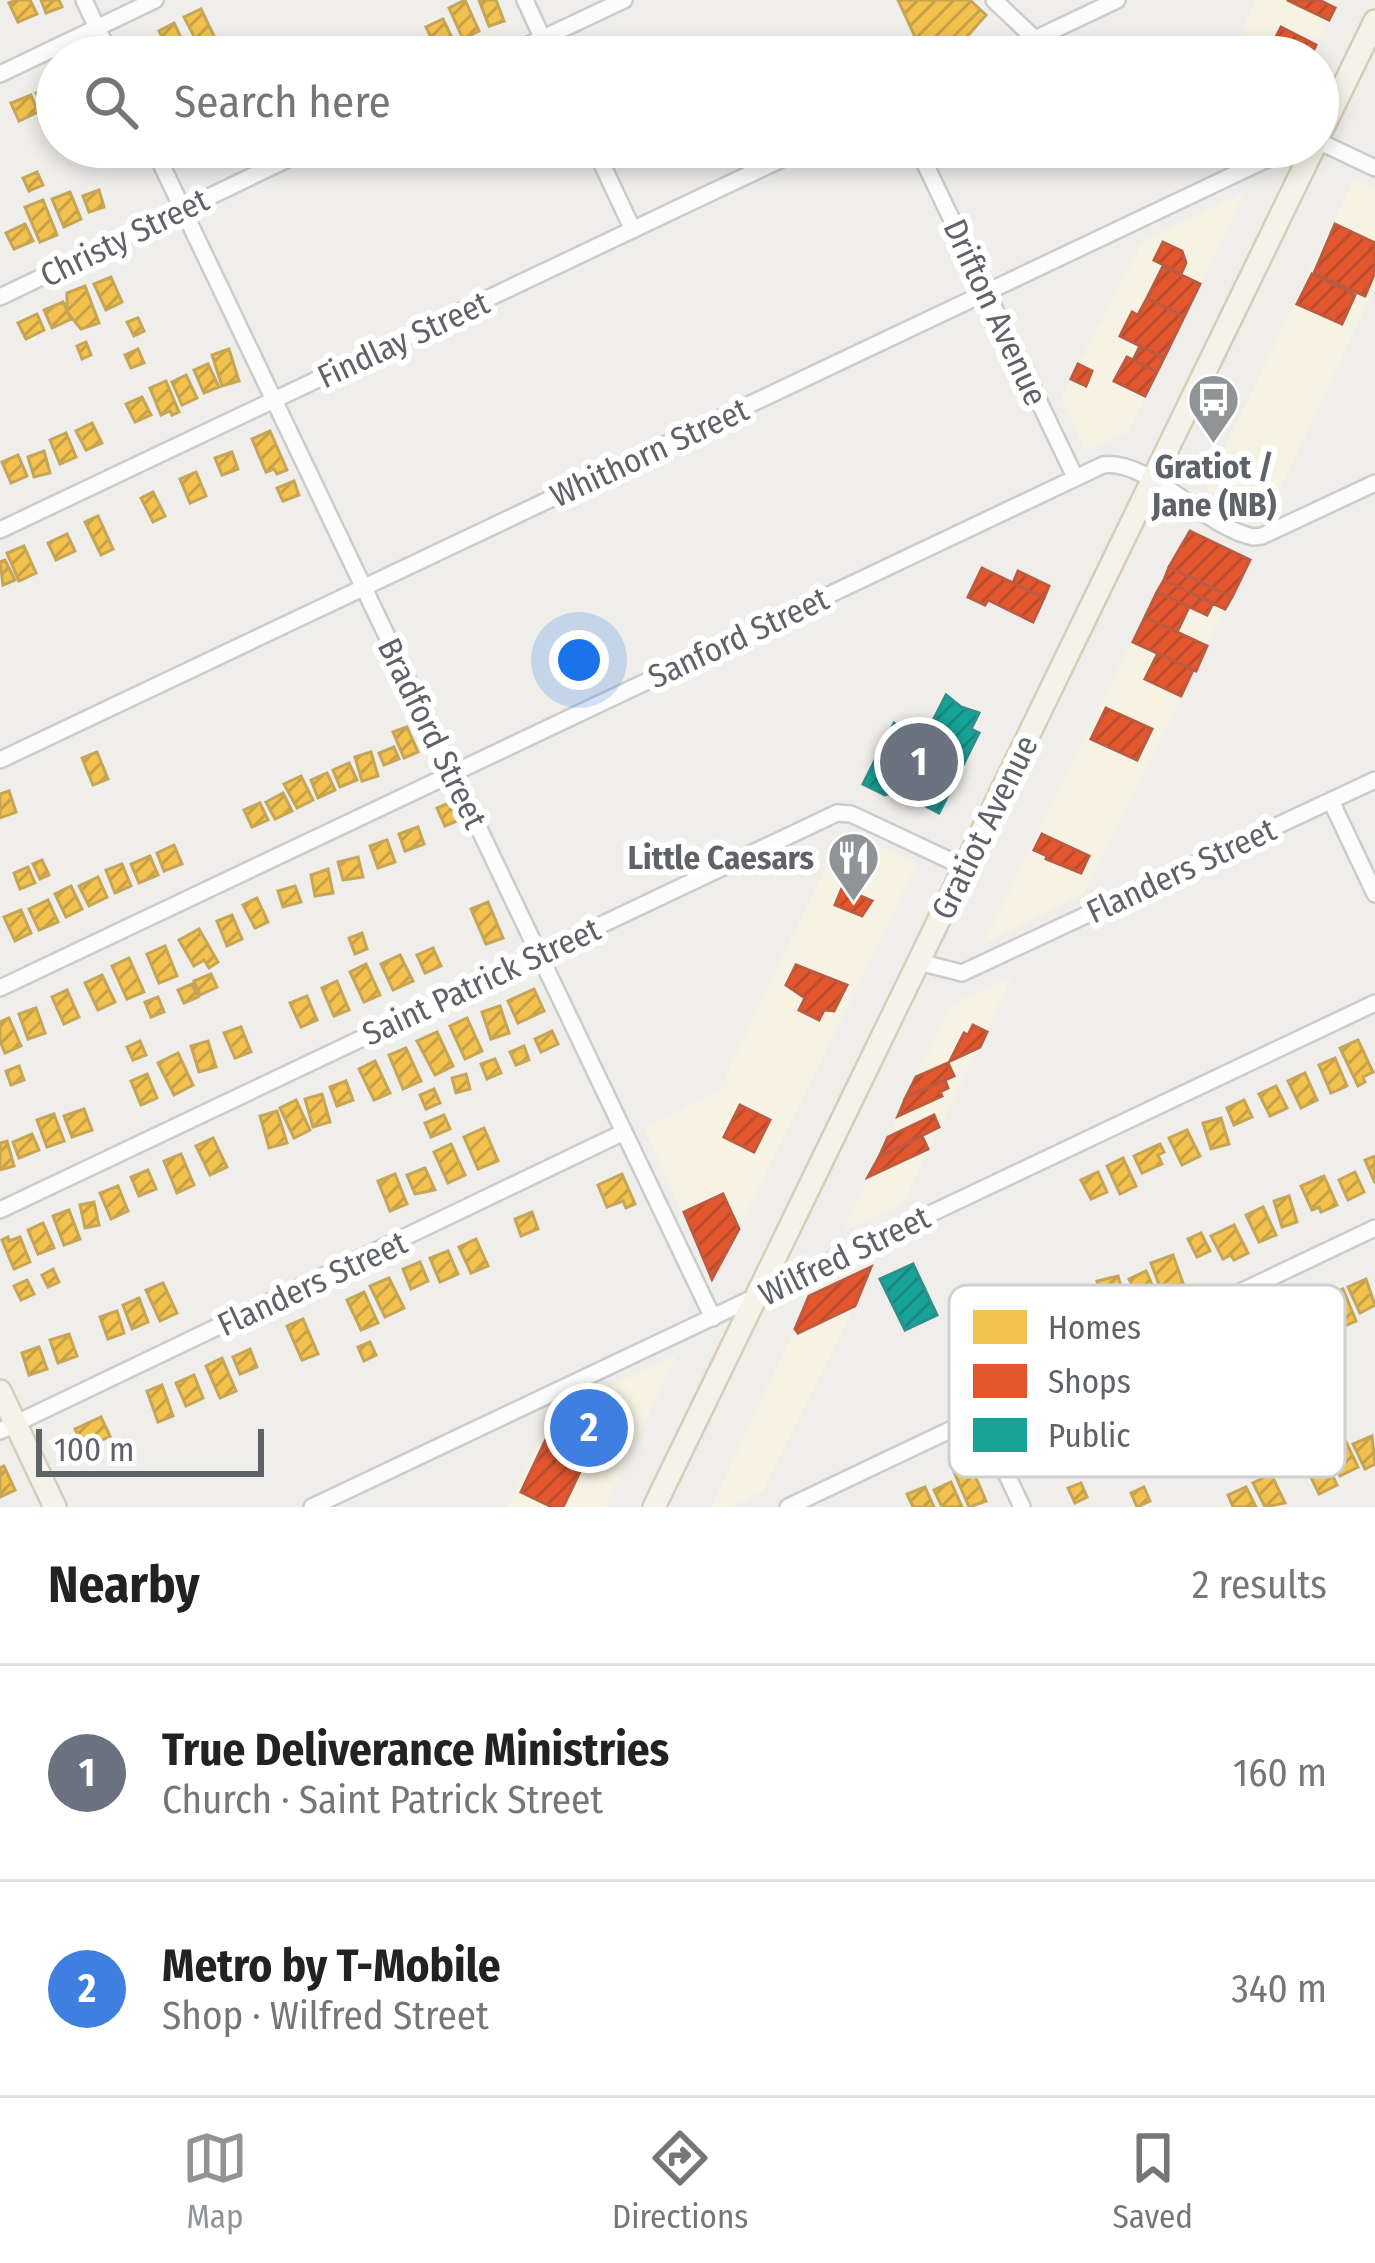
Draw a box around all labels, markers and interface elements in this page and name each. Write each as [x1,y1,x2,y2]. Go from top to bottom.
search box [36,36,1339,168]
icon: search [78,69,144,135]
text: Search here [174,75,391,129]
street label: Christy Street [34,180,215,296]
street label: Drifton Avenue [934,213,1056,412]
street label: Findlay Street [311,283,496,397]
bus stop icon: Gratiot / Jane (NB) [1186,371,1242,445]
street label: Whithorn Street [544,390,755,516]
place label: Gratiot / Jane (NB) [1151,447,1277,525]
street label: Sanford Street [642,579,835,697]
your location [549,630,609,690]
street label: Bradford Street [369,632,495,835]
pin: 1 [880,717,958,807]
street label: Gratiot Avenue [923,729,1047,926]
street label: Flanders Street [1080,810,1283,932]
restaurant icon: Little Caesars [825,829,881,903]
place label: Little Caesars [628,838,814,878]
street label: Saint Patrick Street [356,909,607,1054]
street label: Wilfred Street [752,1197,937,1314]
street label: Flanders Street [211,1223,414,1345]
legend [949,1285,1345,1477]
text: Homes [1048,1308,1141,1348]
text: Shops [1048,1362,1131,1402]
pin: 2 [550,1383,628,1473]
text: Public [1048,1416,1130,1456]
scale bar [36,1423,264,1476]
text: 100 m [54,1430,134,1470]
text: Nearby [48,1554,200,1616]
text: 2 results [1192,1562,1327,1608]
text: True Deliverance Ministries [162,1723,669,1777]
text: 1 [79,1750,95,1796]
text: 160 m [1233,1750,1327,1796]
text: Church · Saint Patrick Street [162,1777,603,1823]
text: Metro by T-Mobile [162,1939,501,1993]
text: 2 [78,1966,96,2012]
text: 340 m [1231,1966,1327,2012]
text: Shop · Wilfred Street [162,1993,489,2039]
tab: Map [182,2125,248,2237]
tab: Directions [612,2125,748,2237]
tab: Saved [1112,2125,1193,2237]

